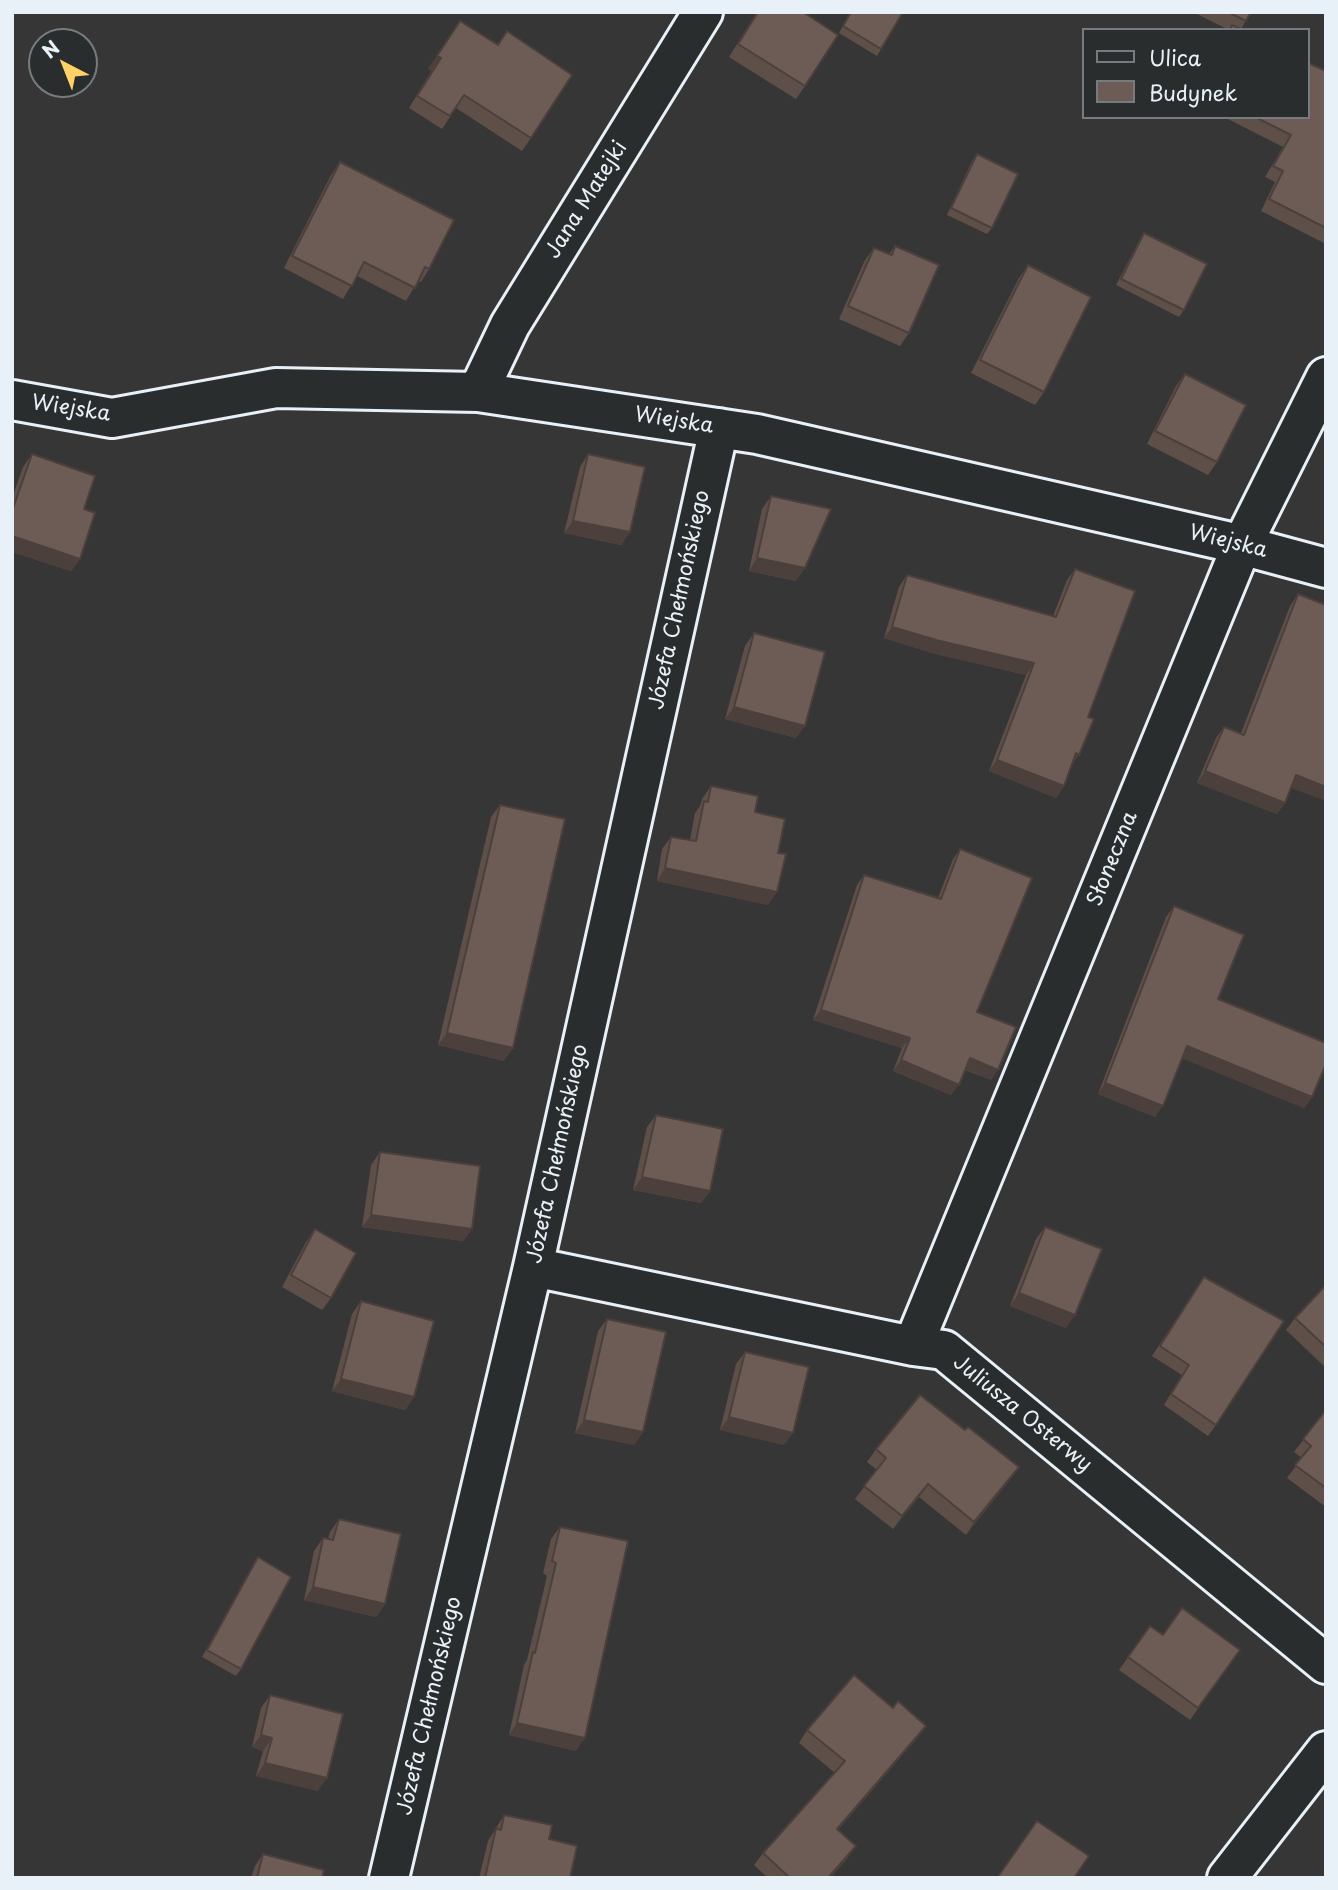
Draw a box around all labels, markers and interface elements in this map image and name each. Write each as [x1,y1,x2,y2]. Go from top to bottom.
north arrow [28,28,98,98]
legend [1082,28,1310,119]
text: N [35,33,65,64]
text: Ulica [1149,41,1201,73]
text: Budynek [1149,76,1237,108]
street label: Jana Matejki [541,137,633,263]
street label: Wiejska [30,390,112,428]
street label: Wiejska [633,402,715,440]
street label: Józefa Chełmońskiego [644,488,716,712]
street label: Wiejska [1186,520,1270,564]
street label: Słoneczna [1083,808,1143,910]
street label: Józefa Chełmońskiego [522,1042,594,1266]
street label: Juliusza Osterwy [947,1350,1097,1478]
street label: Józefa Chełmońskiego [393,1594,467,1818]

